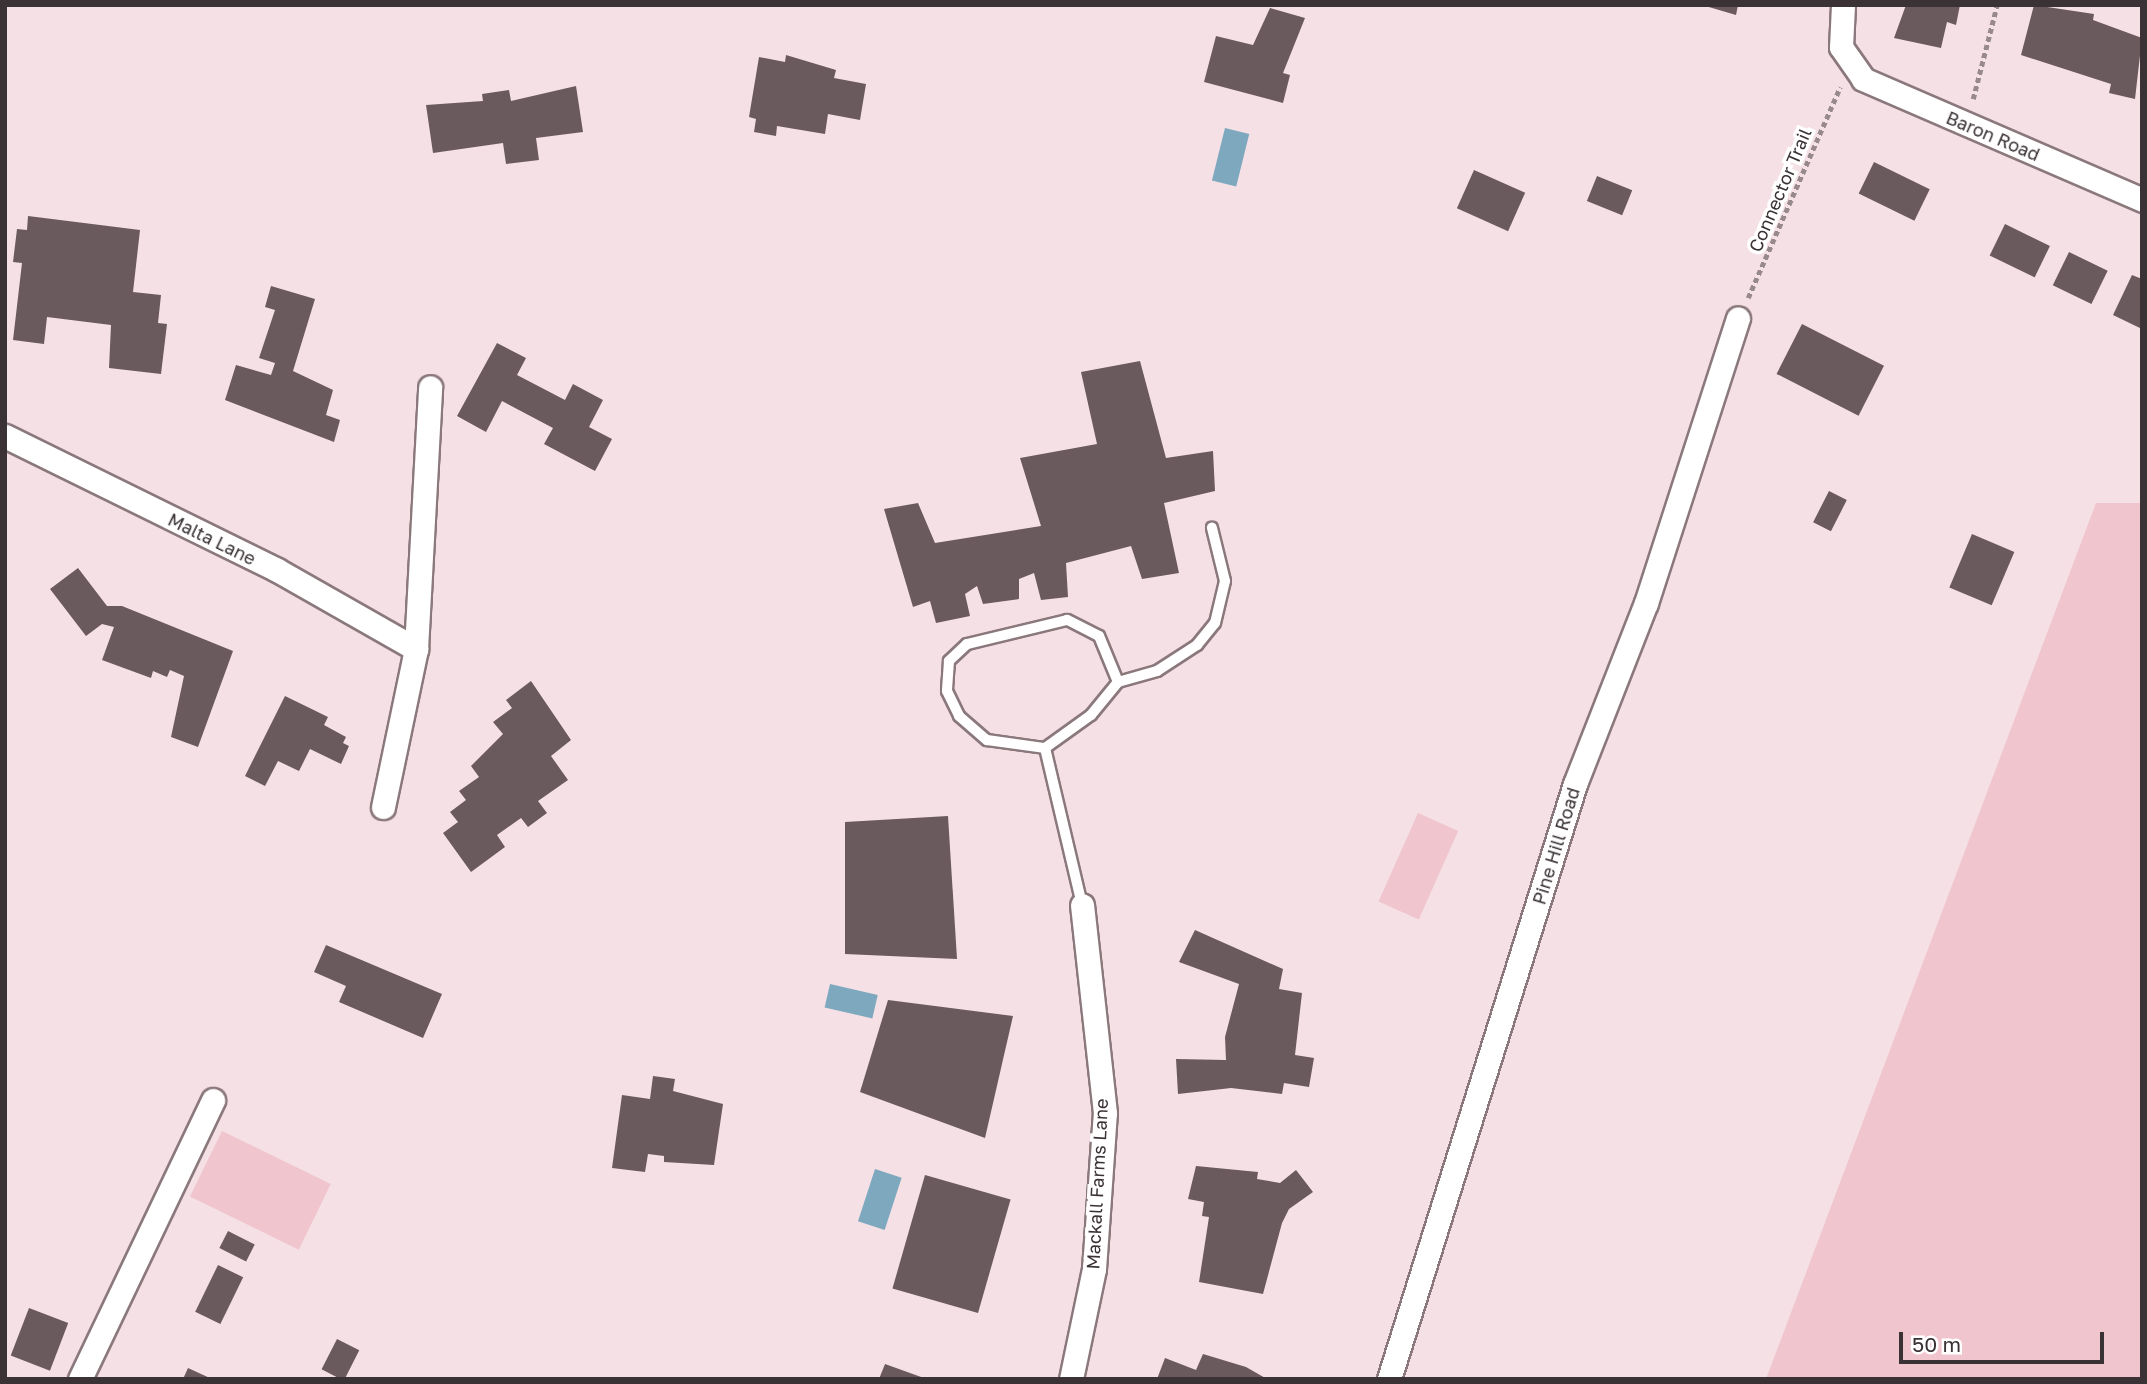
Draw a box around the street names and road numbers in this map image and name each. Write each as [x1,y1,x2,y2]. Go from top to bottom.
street label: Baron Road [1943,107,2043,165]
street label: Connector Trail [1744,125,1816,255]
street label: Malta Lane [165,508,259,570]
street label: Pine Hill Road [1528,785,1584,907]
street label: Mackall Farms Lane [1082,1098,1112,1270]

